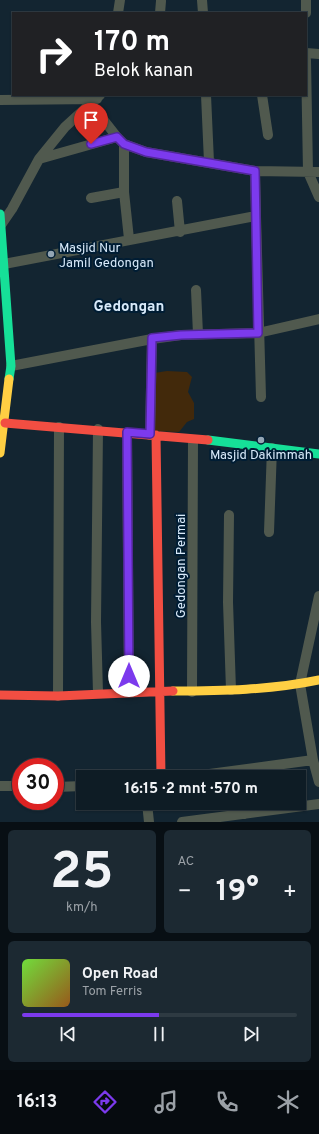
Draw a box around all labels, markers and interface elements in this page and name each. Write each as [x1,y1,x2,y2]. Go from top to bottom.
text: 170 m [94,25,170,61]
icon: right [28,28,80,80]
text: Belok kanan [94,60,193,83]
pin [74,103,108,144]
icon: arrive [80,109,102,131]
place label: Masjid Nur Jamil Gedongan [59,241,154,272]
marker: Masjid Nur Jamil Gedongan [46,249,56,259]
district label: Gedongan [94,298,164,317]
marker: Masjid Dakimmah [256,435,266,445]
place label: Masjid Dakimmah [210,448,312,464]
street label: Gedongan Permai [174,514,190,618]
position arrow [108,655,150,697]
speed limit sign: 30 [12,758,64,810]
text: 16:15 · 2 mnt · 570 m [124,780,258,799]
text: 25 [50,841,114,907]
text: AC [178,854,194,870]
text: 19° [216,874,259,911]
text: − [178,879,192,906]
text: + [283,879,297,906]
text: km/h [66,900,98,916]
text: Open Road [82,965,158,984]
text: Tom Ferris [82,984,142,1000]
icon: previous [57,1023,79,1045]
icon: pause [148,1023,170,1045]
icon: next [240,1023,262,1045]
icon: directions [91,1088,119,1116]
icon: music [152,1088,180,1116]
icon: phone [213,1088,241,1116]
icon: climate [274,1088,302,1116]
text: 16:13 [17,1091,57,1114]

